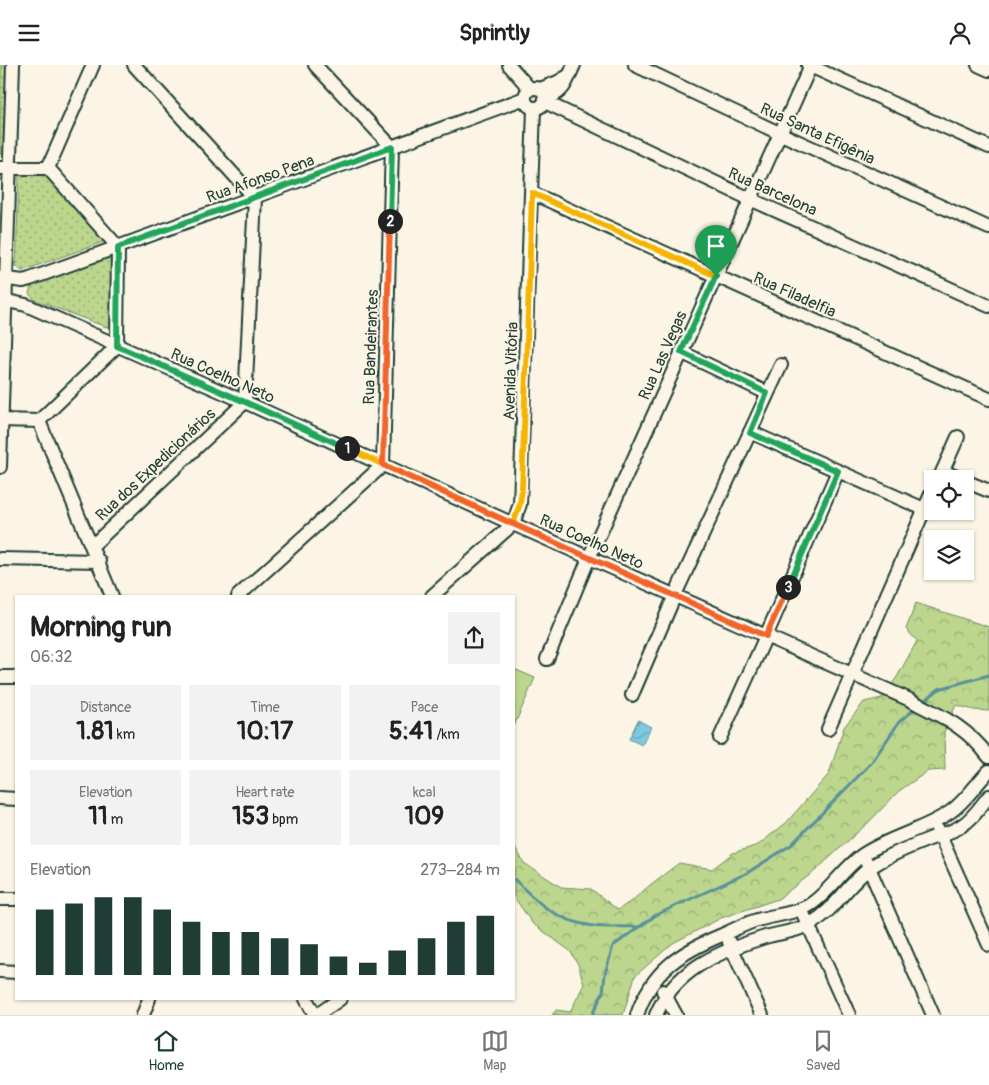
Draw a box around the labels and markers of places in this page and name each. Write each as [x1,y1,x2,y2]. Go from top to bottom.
pin: 2 [378,209,402,233]
pin [695,225,737,276]
pin: 1 [334,435,360,461]
pin: 3 [776,575,800,599]

